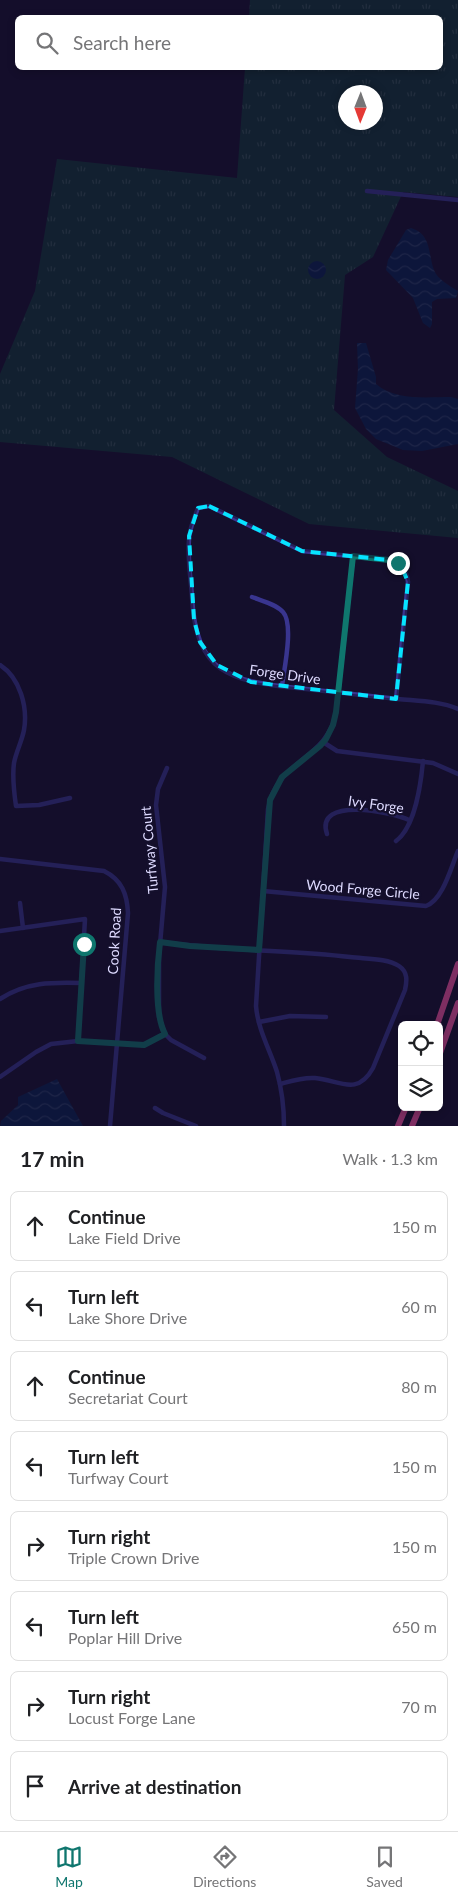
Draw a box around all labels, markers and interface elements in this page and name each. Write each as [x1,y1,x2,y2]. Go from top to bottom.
search box [15,15,443,70]
icon: search [33,29,61,57]
text: Search here [73,31,171,54]
north arrow [338,85,383,130]
route end [387,552,410,575]
street label: Forge Drive [248,661,322,687]
street label: Ivy Forge [347,792,405,816]
street label: Turfway Court [137,806,161,894]
street label: Wood Forge Circle [305,876,421,902]
street label: Cook Road [104,907,124,975]
route start [73,933,96,956]
map controls [398,1021,443,1111]
button: locate [398,1021,443,1066]
button: layers [398,1066,443,1111]
text: 17 min [20,1146,84,1171]
text: Walk · 1.3 km [342,1149,438,1168]
text: Continue [68,1205,146,1228]
icon: ahead [21,1212,49,1240]
text: 150 m [392,1217,437,1236]
text: Lake Field Drive [68,1228,181,1247]
text: Turn left [68,1285,139,1308]
icon: left [21,1292,49,1320]
text: 60 m [401,1297,437,1316]
text: Lake Shore Drive [68,1308,187,1327]
text: Continue [68,1365,146,1388]
icon: ahead [21,1372,49,1400]
text: 80 m [401,1377,437,1396]
text: Secretariat Court [68,1388,188,1407]
text: Turn left [68,1445,139,1468]
icon: left [21,1452,49,1480]
text: 150 m [392,1457,437,1476]
text: Turfway Court [68,1468,168,1487]
text: Turn right [68,1525,150,1548]
icon: right [21,1532,49,1560]
text: 150 m [392,1537,437,1556]
text: Triple Crown Drive [68,1548,199,1567]
text: Turn left [68,1605,139,1628]
icon: left [21,1612,49,1640]
text: 650 m [392,1617,437,1636]
text: Poplar Hill Drive [68,1628,182,1647]
text: Turn right [68,1685,150,1708]
icon: right [21,1692,49,1720]
text: 70 m [401,1697,437,1716]
text: Locust Forge Lane [68,1708,195,1727]
icon: arrive [21,1772,49,1800]
text: Arrive at destination [68,1775,241,1798]
tab: Map [55,1843,83,1890]
tab: Directions [193,1843,256,1890]
tab: Saved [366,1843,403,1890]

